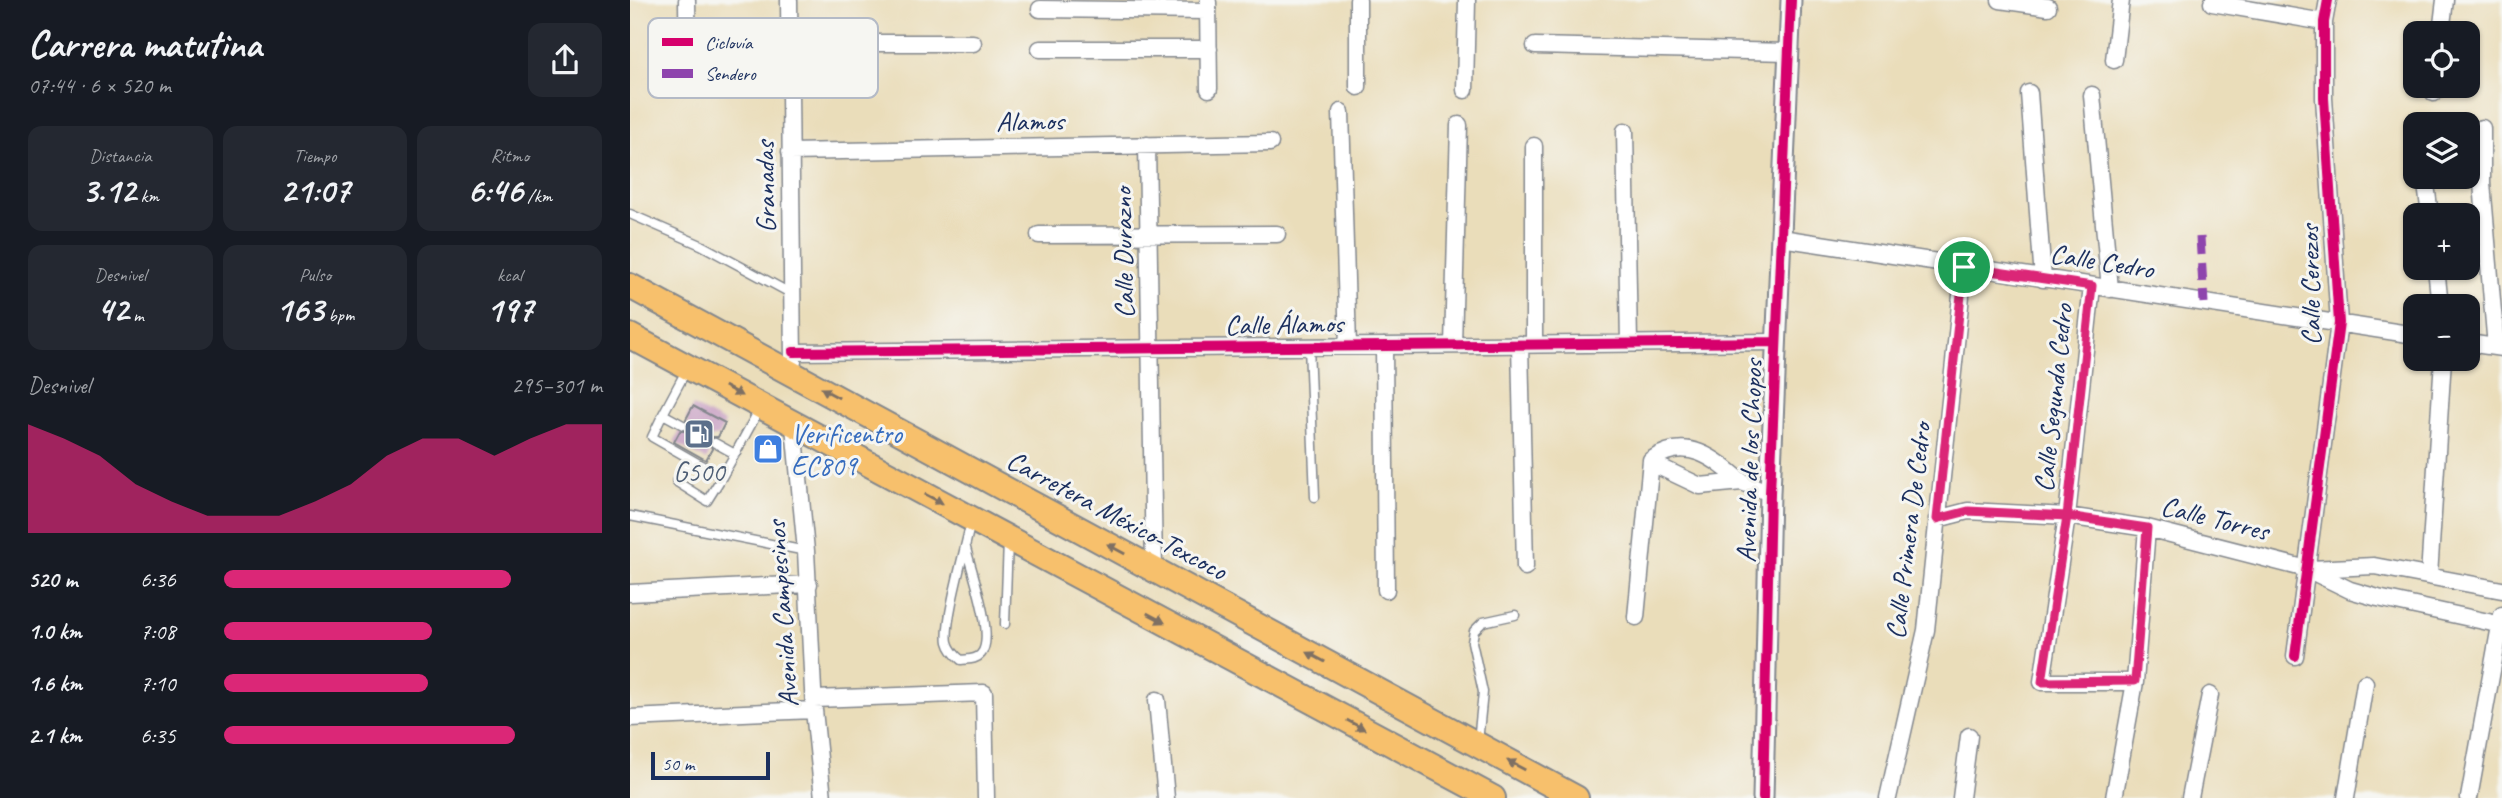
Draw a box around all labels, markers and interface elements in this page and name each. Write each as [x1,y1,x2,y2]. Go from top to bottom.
legend [648,18,878,98]
text: Carrera matutina [28,21,262,68]
map controls [2403,21,2480,371]
button: locate [2403,21,2480,98]
button: share [528,23,602,97]
text: Ciclovía [705,31,754,55]
text: Sendero [705,62,757,86]
text: 07:44 · 6 × 520 m [28,71,171,100]
street label: Alamos [996,103,1067,139]
button: layers [2403,112,2480,189]
street label: Granadas [747,138,783,233]
text: Distancia [89,144,152,168]
text: Tiempo [294,144,336,168]
text: Ritmo [490,144,529,168]
text: 3.12 [82,168,136,213]
text: 21:07 [280,168,350,213]
text: 6:46 [467,168,523,213]
text: km [136,184,159,208]
text: /km [523,184,552,208]
street label: Calle Durazno [1104,184,1142,319]
button: + [2403,203,2480,280]
street label: Calle Cerezos [2291,222,2329,346]
street label: Calle Cedro [2048,236,2158,287]
pin [1934,237,1994,297]
icon: arrive [1945,248,1983,286]
text: Desnivel [95,263,146,287]
text: Pulso [299,263,331,287]
text: kcal [497,263,522,287]
text: 42 [97,287,128,332]
text: 163 [276,287,324,332]
text: 197 [486,287,533,332]
button: − [2403,294,2480,371]
street label: Calle Segunda Cedro [2026,300,2080,494]
text: m [128,303,144,327]
text: bpm [324,303,354,327]
street label: Calle Álamos [1225,305,1346,343]
street label: Avenida de los Chopos [1728,356,1770,563]
text: Desnivel [28,371,90,400]
text: 295–301 m [511,371,602,400]
one-way arrow [724,385,743,397]
one-way arrow [820,388,840,399]
place label: Verificentro EC809 [791,416,904,483]
fuel station icon: G500 [682,417,716,451]
street label: Calle Primera De Cedro [1877,418,1939,641]
shop icon: Verificentro EC809 [751,432,785,466]
street label: Carretera México-Texcoco [1001,442,1235,589]
place label: G500 [673,454,727,489]
street label: Calle Torres [2157,488,2275,549]
one-way arrow [924,493,944,504]
street label: Avenida Campesinos [758,517,806,709]
one-way arrow [1106,543,1126,555]
text: 520 m [28,565,77,594]
text: 6:36 [140,565,176,594]
one-way arrow [1146,612,1166,624]
text: 1.0 km [28,617,82,646]
text: 7:08 [140,617,176,646]
one-way arrow [1306,651,1326,663]
text: 1.6 km [28,669,82,698]
text: 7:10 [140,669,176,698]
one-way arrow [1347,719,1366,731]
text: 2.1 km [28,721,82,750]
text: 6:35 [140,721,176,750]
scale bar [651,749,770,781]
text: 50 m [662,752,694,776]
one-way arrow [1506,760,1526,771]

